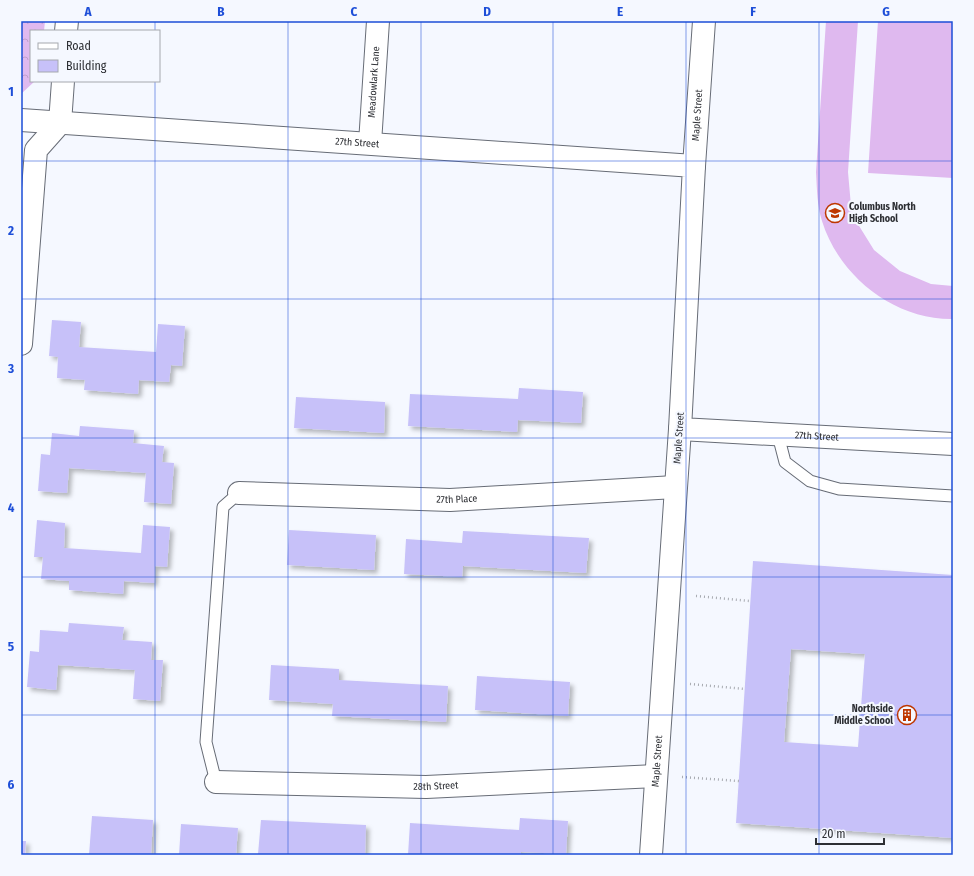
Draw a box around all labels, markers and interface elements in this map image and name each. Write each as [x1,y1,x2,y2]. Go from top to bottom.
text: A [83,4,92,19]
text: B [217,4,225,19]
text: C [351,4,358,19]
text: D [483,4,491,19]
text: E [617,4,623,19]
text: F [750,4,756,19]
text: G [882,4,890,19]
legend [30,30,160,82]
text: Road [66,39,91,53]
street label: Meadowlark Lane [366,46,382,118]
text: Building [66,59,107,73]
text: 1 [8,84,14,99]
street label: Maple Street [690,88,705,141]
street label: 27th Street [335,135,380,151]
place label: Columbus North High School [849,201,916,225]
school or university icon: Columbus North High School [824,202,846,224]
text: 2 [7,223,14,238]
text: 3 [7,361,14,376]
street label: Maple Street [671,411,687,464]
street label: 27th Street [795,429,840,444]
street label: 27th Place [436,492,478,506]
text: 4 [8,500,15,515]
text: 5 [8,639,14,654]
place label: Northside Middle School [834,703,893,727]
building icon: Northside Middle School [896,704,918,726]
street label: Maple Street [650,734,665,788]
text: 6 [8,777,15,792]
street label: 28th Street [413,779,459,793]
scale bar [816,820,884,846]
text: 20 m [822,827,846,841]

